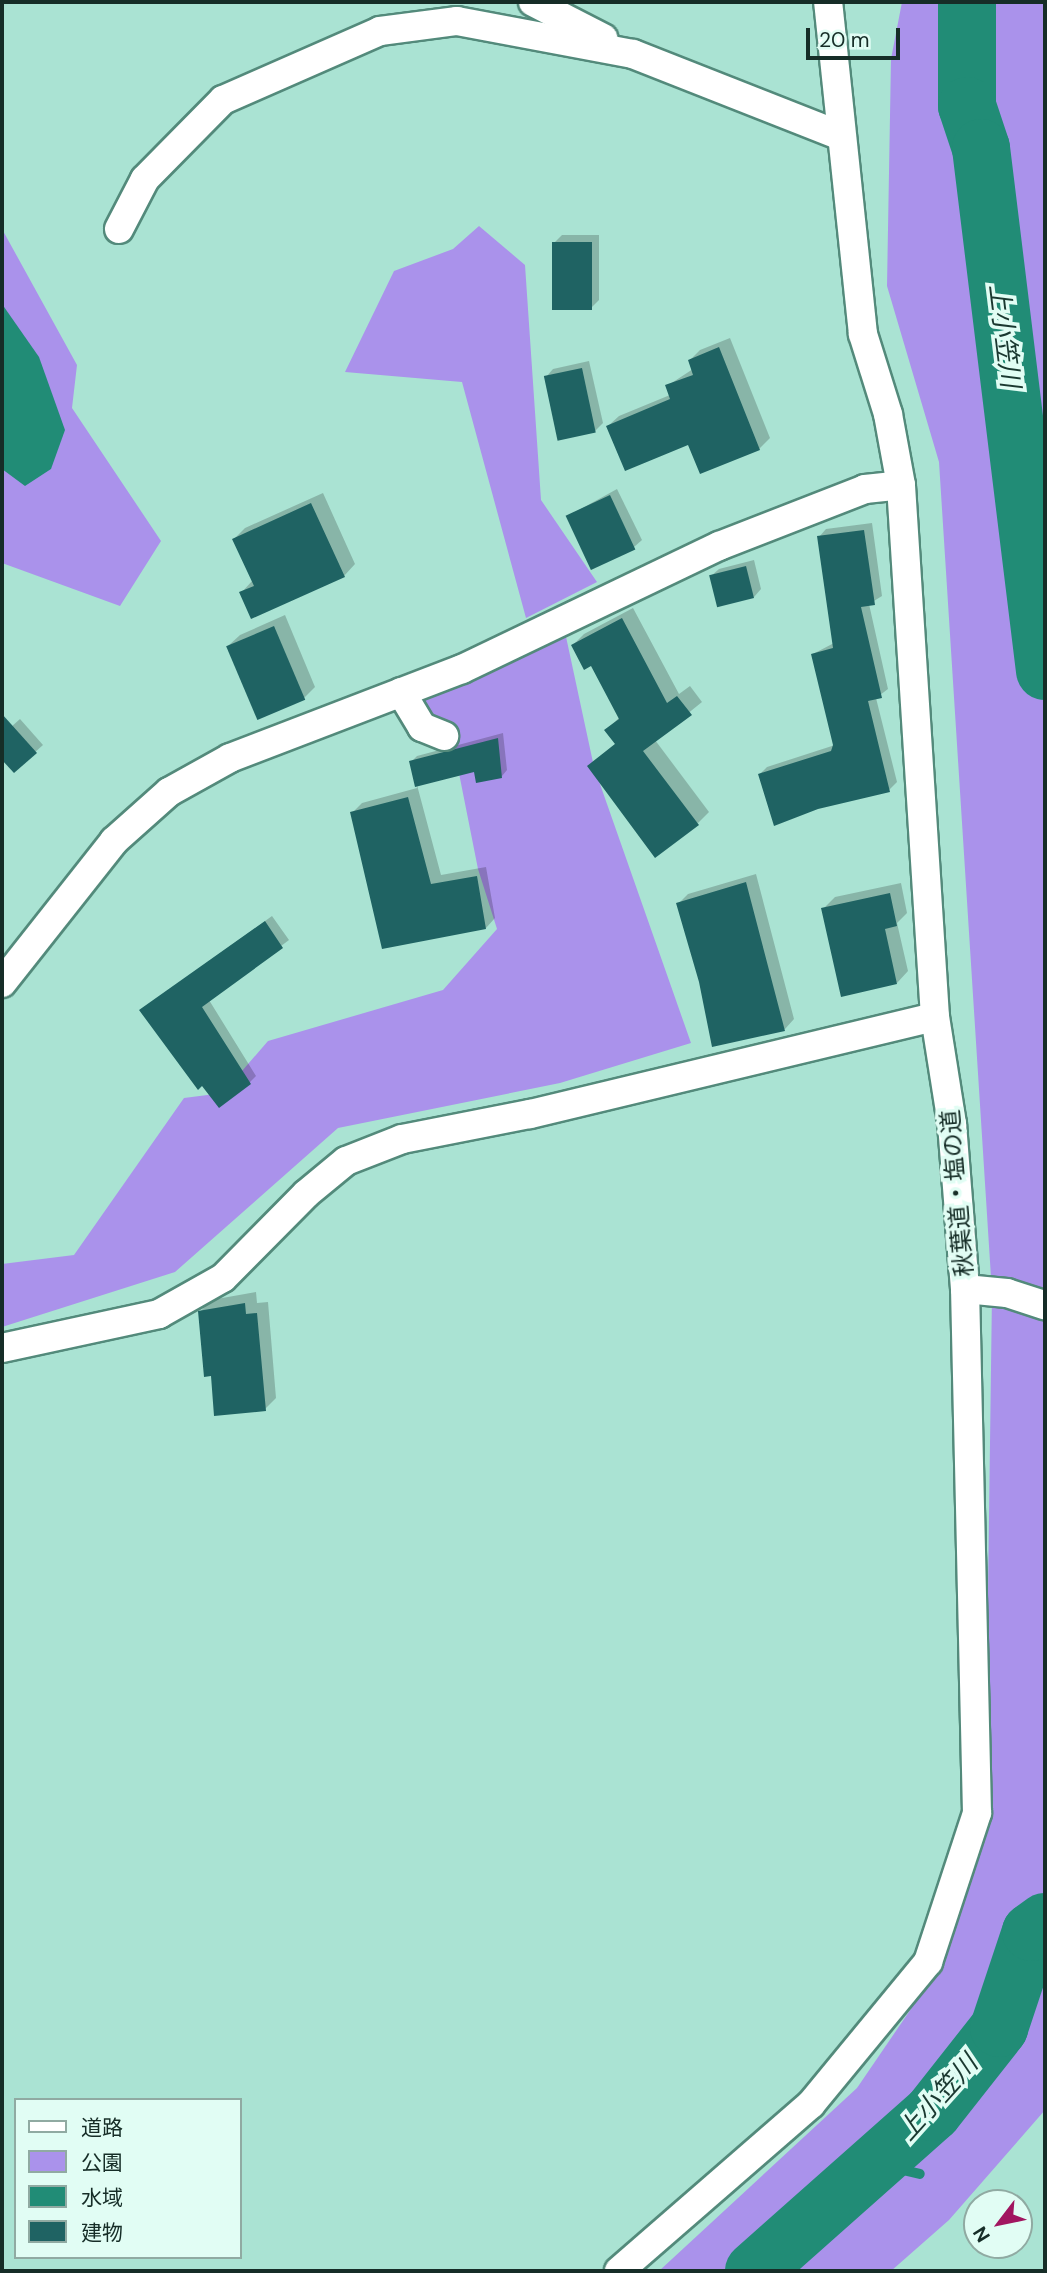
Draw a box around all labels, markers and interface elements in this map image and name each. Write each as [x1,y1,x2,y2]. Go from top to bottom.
scale bar [809,14,904,58]
text: 20 m [819,26,870,54]
water label: 上小笠川 [982,282,1026,390]
street label: 秋葉道・塩の道 [935,1108,979,1278]
water label: 上小笠川 [892,2049,984,2147]
legend [14,2098,242,2259]
text: 道路 [81,2114,123,2142]
text: 公園 [81,2149,123,2177]
text: 水域 [81,2184,123,2212]
north arrow [963,2189,1033,2259]
text: 建物 [81,2219,123,2247]
text: N [967,2222,996,2247]

